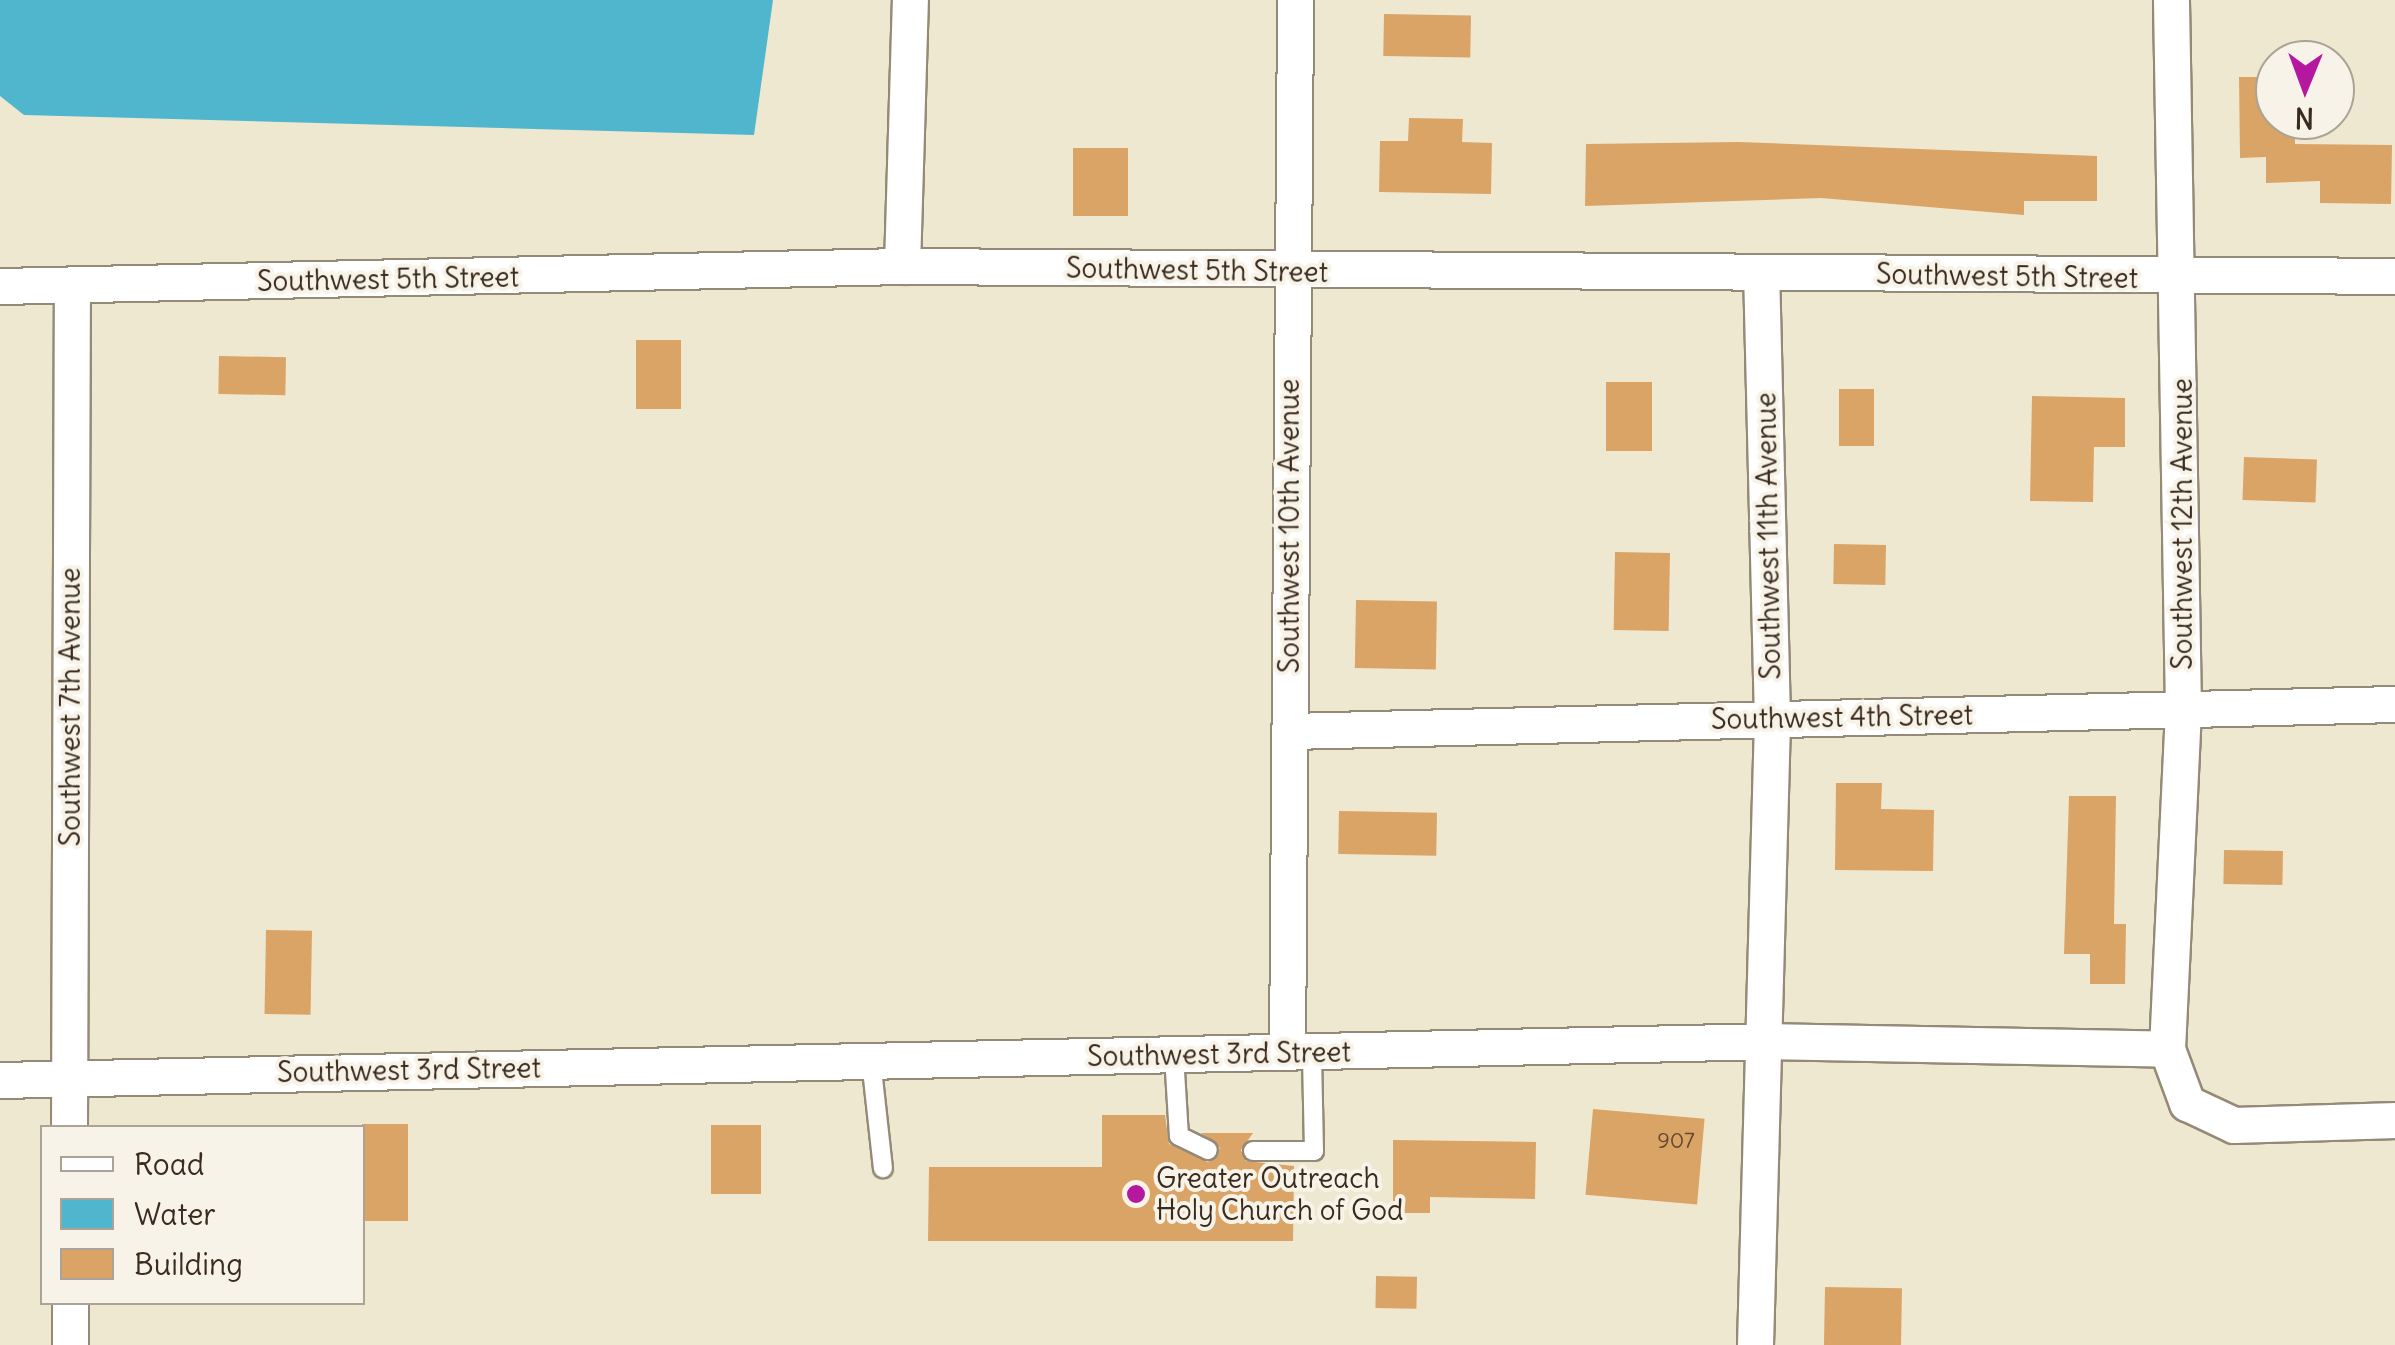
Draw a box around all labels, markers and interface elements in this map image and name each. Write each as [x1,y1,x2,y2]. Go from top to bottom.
north arrow [2255,40,2355,140]
text: N [2295,100,2315,136]
street label: Southwest 5th Street [1066,251,1328,289]
street label: Southwest 5th Street [1876,257,2138,295]
street label: Southwest 5th Street [257,260,519,298]
street label: Southwest 12th Avenue [2165,378,2199,670]
street label: Southwest 10th Avenue [1272,379,1306,673]
street label: Southwest 11th Avenue [1749,392,1787,680]
street label: Southwest 7th Avenue [53,568,87,846]
street label: Southwest 4th Street [1711,698,1973,736]
street label: Southwest 3rd Street [1087,1035,1351,1073]
street label: Southwest 3rd Street [277,1051,541,1089]
legend [40,1125,365,1305]
house number: 907 [1657,1128,1695,1154]
text: Road [134,1145,204,1183]
place label: Greater Outreach Holy Church of God [1156,1161,1404,1227]
marker: Greater Outreach Holy Church of God [1125,1183,1147,1205]
text: Water [134,1195,216,1233]
text: Building [134,1245,243,1283]

